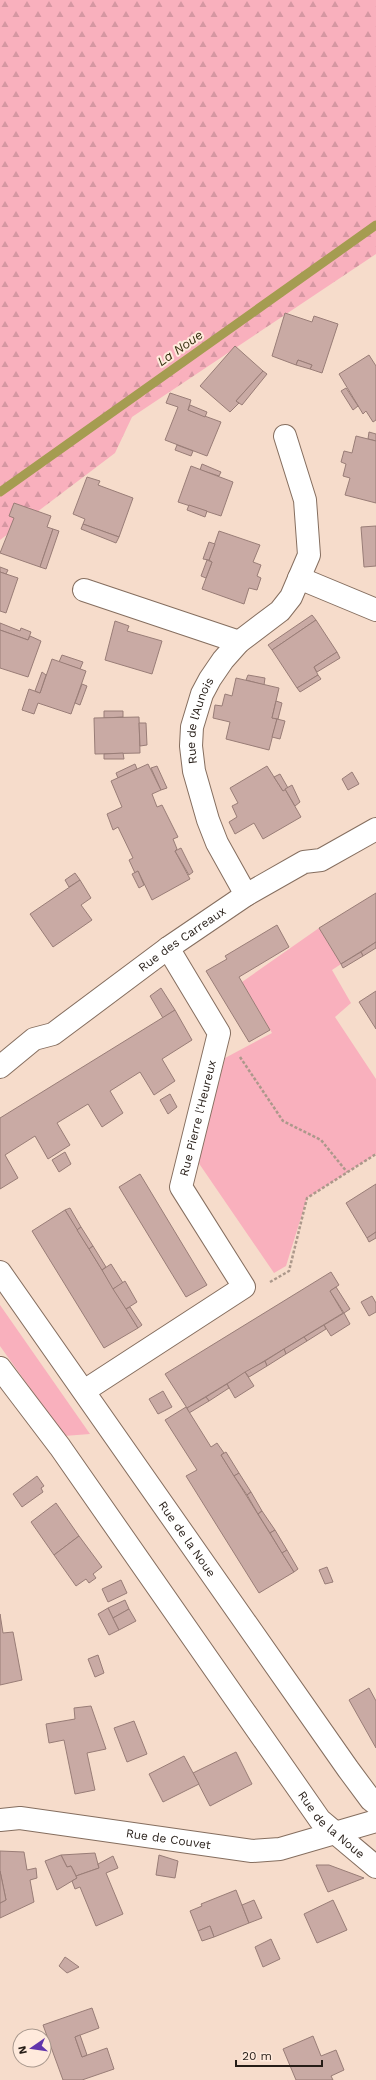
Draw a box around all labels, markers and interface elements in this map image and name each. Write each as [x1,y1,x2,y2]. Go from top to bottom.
water label: La Noue [154,327,206,369]
street label: Rue de l'Aunois [184,675,217,765]
street label: Rue des Carreaux [136,904,229,975]
street label: Rue Pierre l'Heureux [177,1059,219,1178]
street label: Rue de la Noue [156,1498,218,1580]
street label: Rue de la Noue [295,1788,367,1861]
street label: Rue de Couvet [125,1826,212,1852]
north arrow [12,2028,52,2068]
scale bar [236,2042,322,2068]
text: N [15,2045,30,2056]
text: 20 m [242,2049,272,2063]

